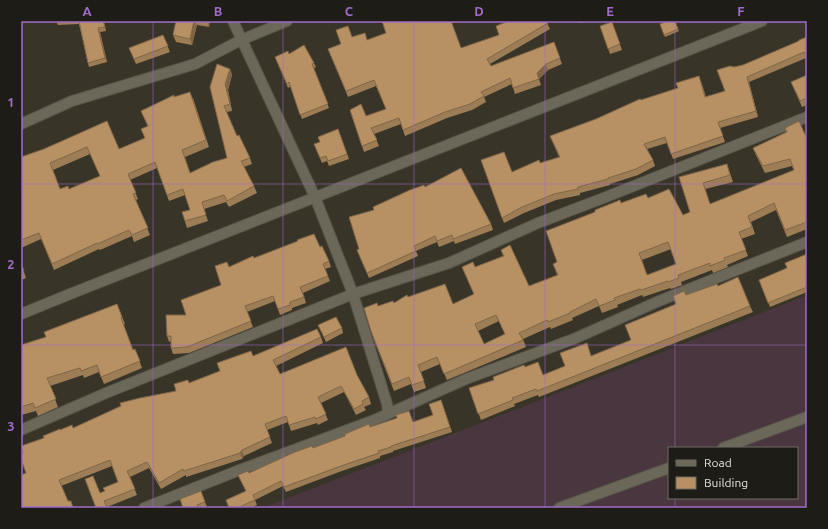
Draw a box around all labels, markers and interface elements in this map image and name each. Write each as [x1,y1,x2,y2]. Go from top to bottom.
text: A [82,4,92,18]
text: B [214,4,223,18]
text: C [345,4,354,18]
text: D [474,4,484,18]
text: E [606,4,614,18]
text: F [737,4,745,18]
text: 1 [7,95,15,109]
text: 2 [7,257,15,271]
text: 3 [7,419,15,433]
legend [668,447,798,499]
text: Road [704,456,732,469]
text: Building [704,476,748,489]

